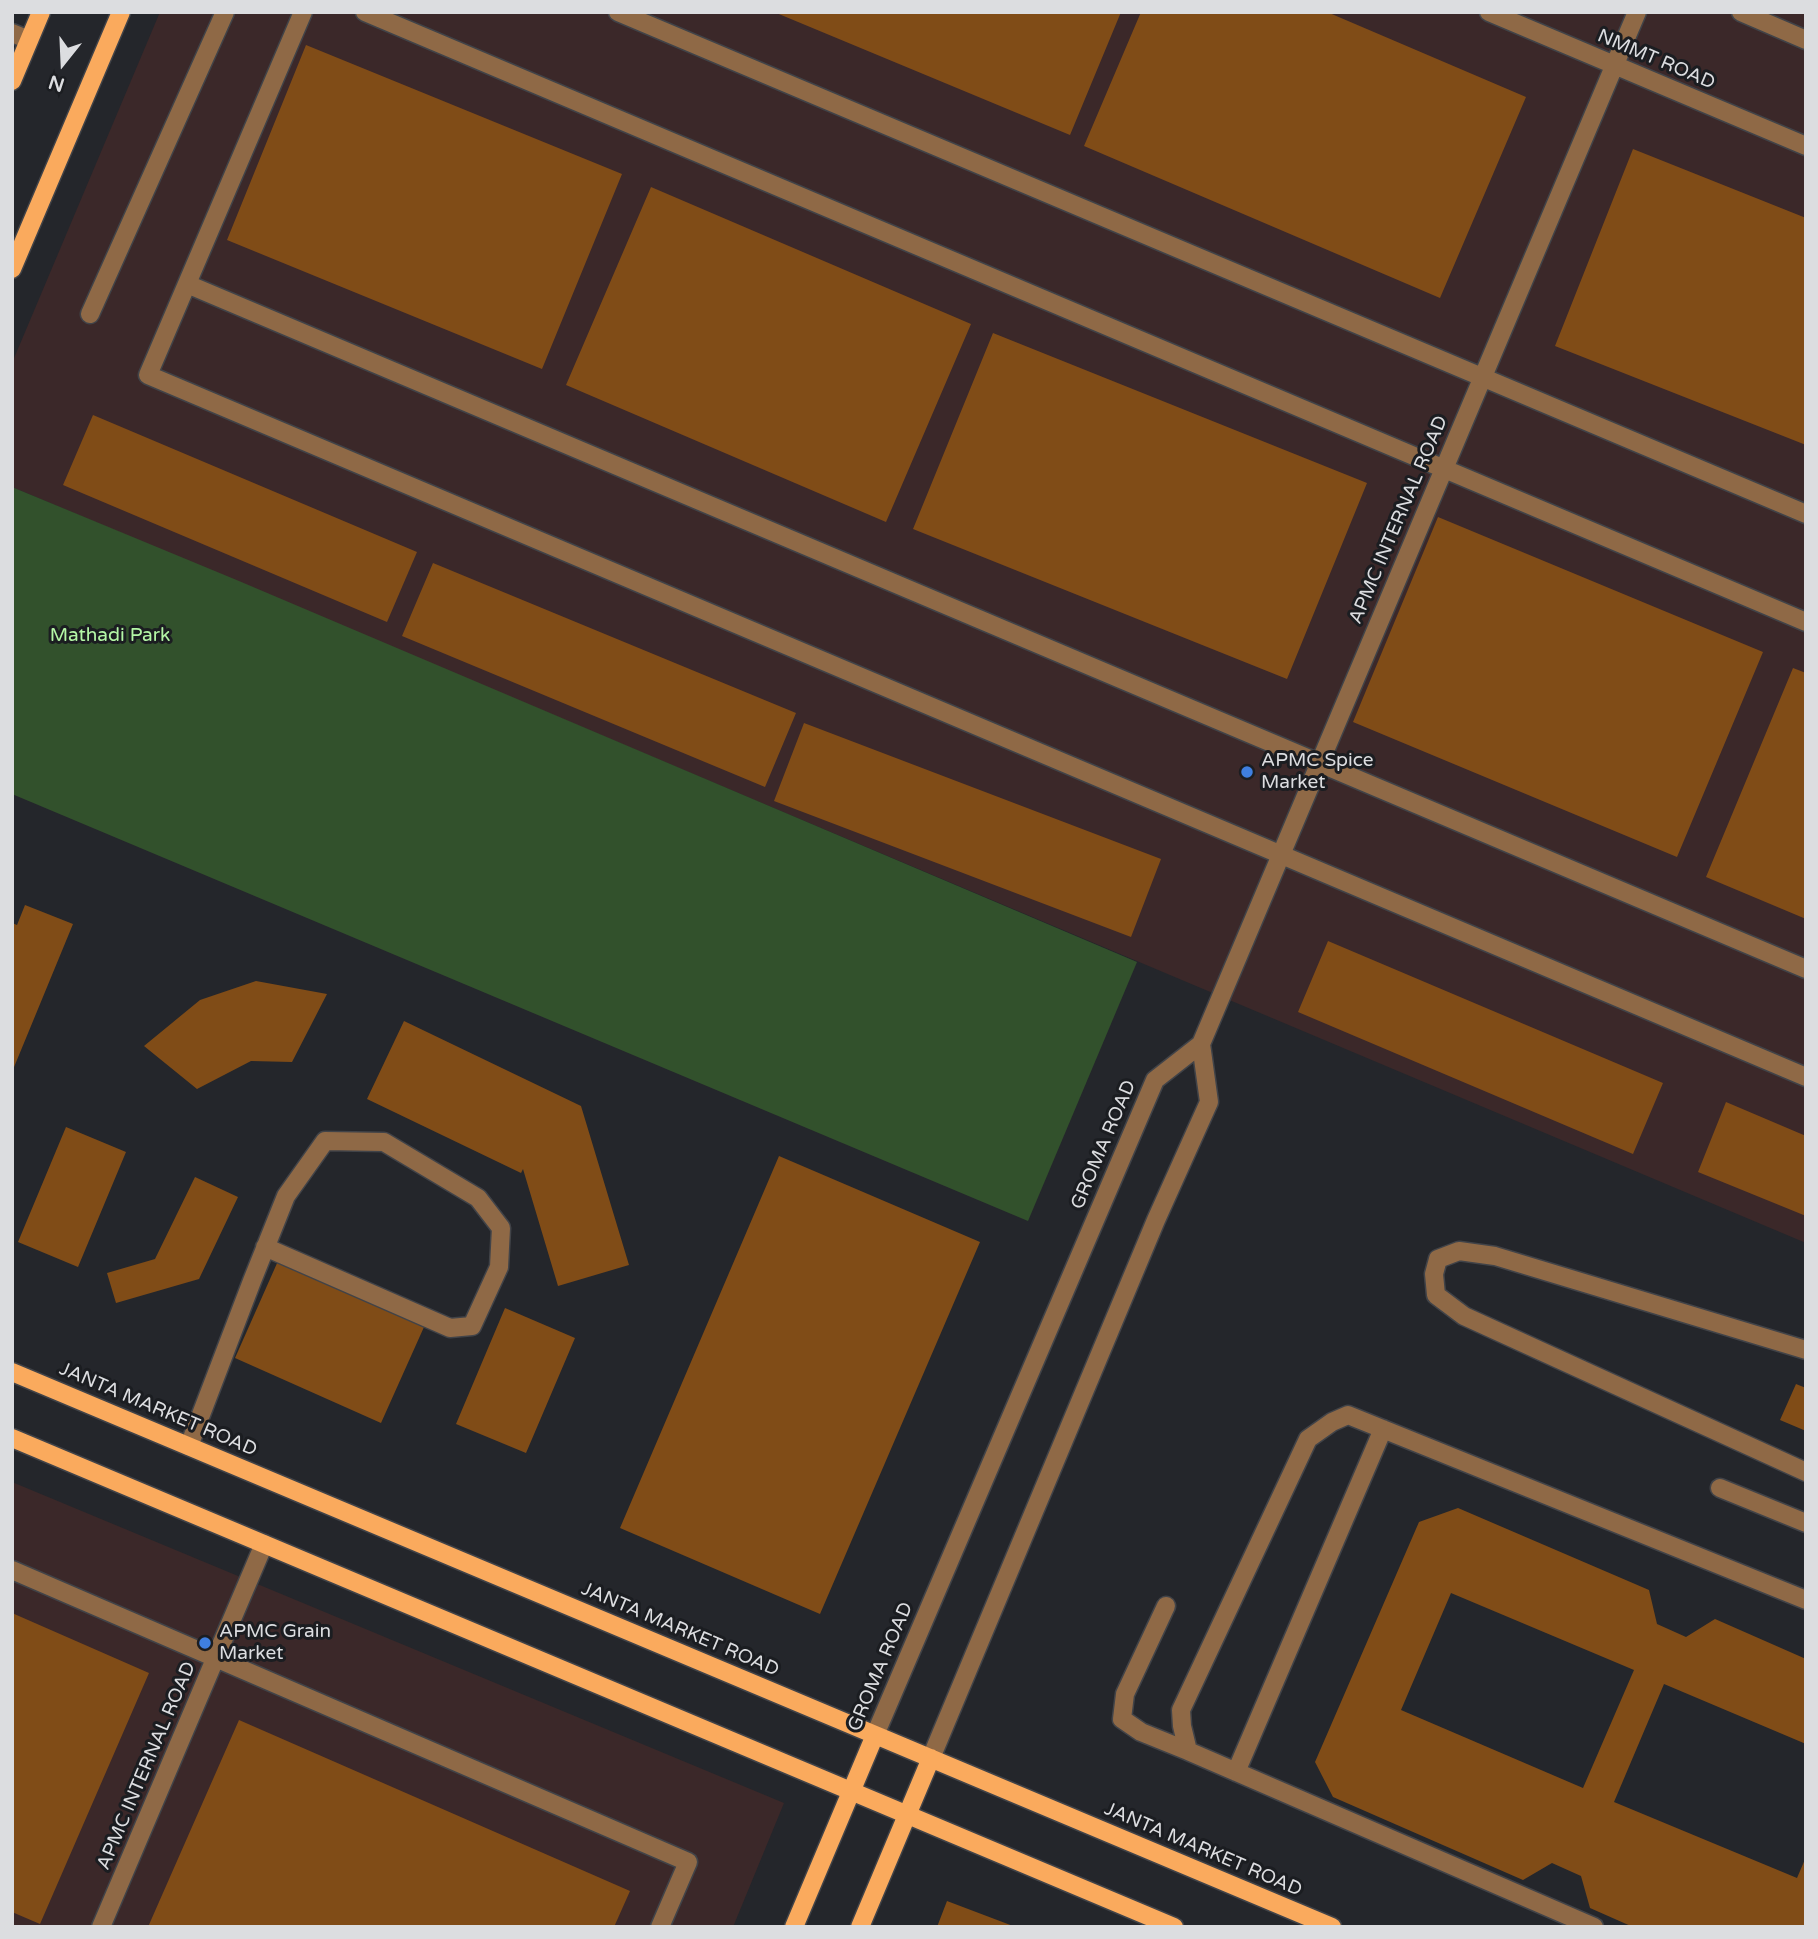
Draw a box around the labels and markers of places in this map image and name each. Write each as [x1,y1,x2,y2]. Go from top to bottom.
place label: APMC Spice Market [1261,750,1374,794]
marker: APMC Spice Market [1239,764,1255,780]
place label: APMC Grain Market [219,1621,331,1665]
marker: APMC Grain Market [197,1635,213,1651]

